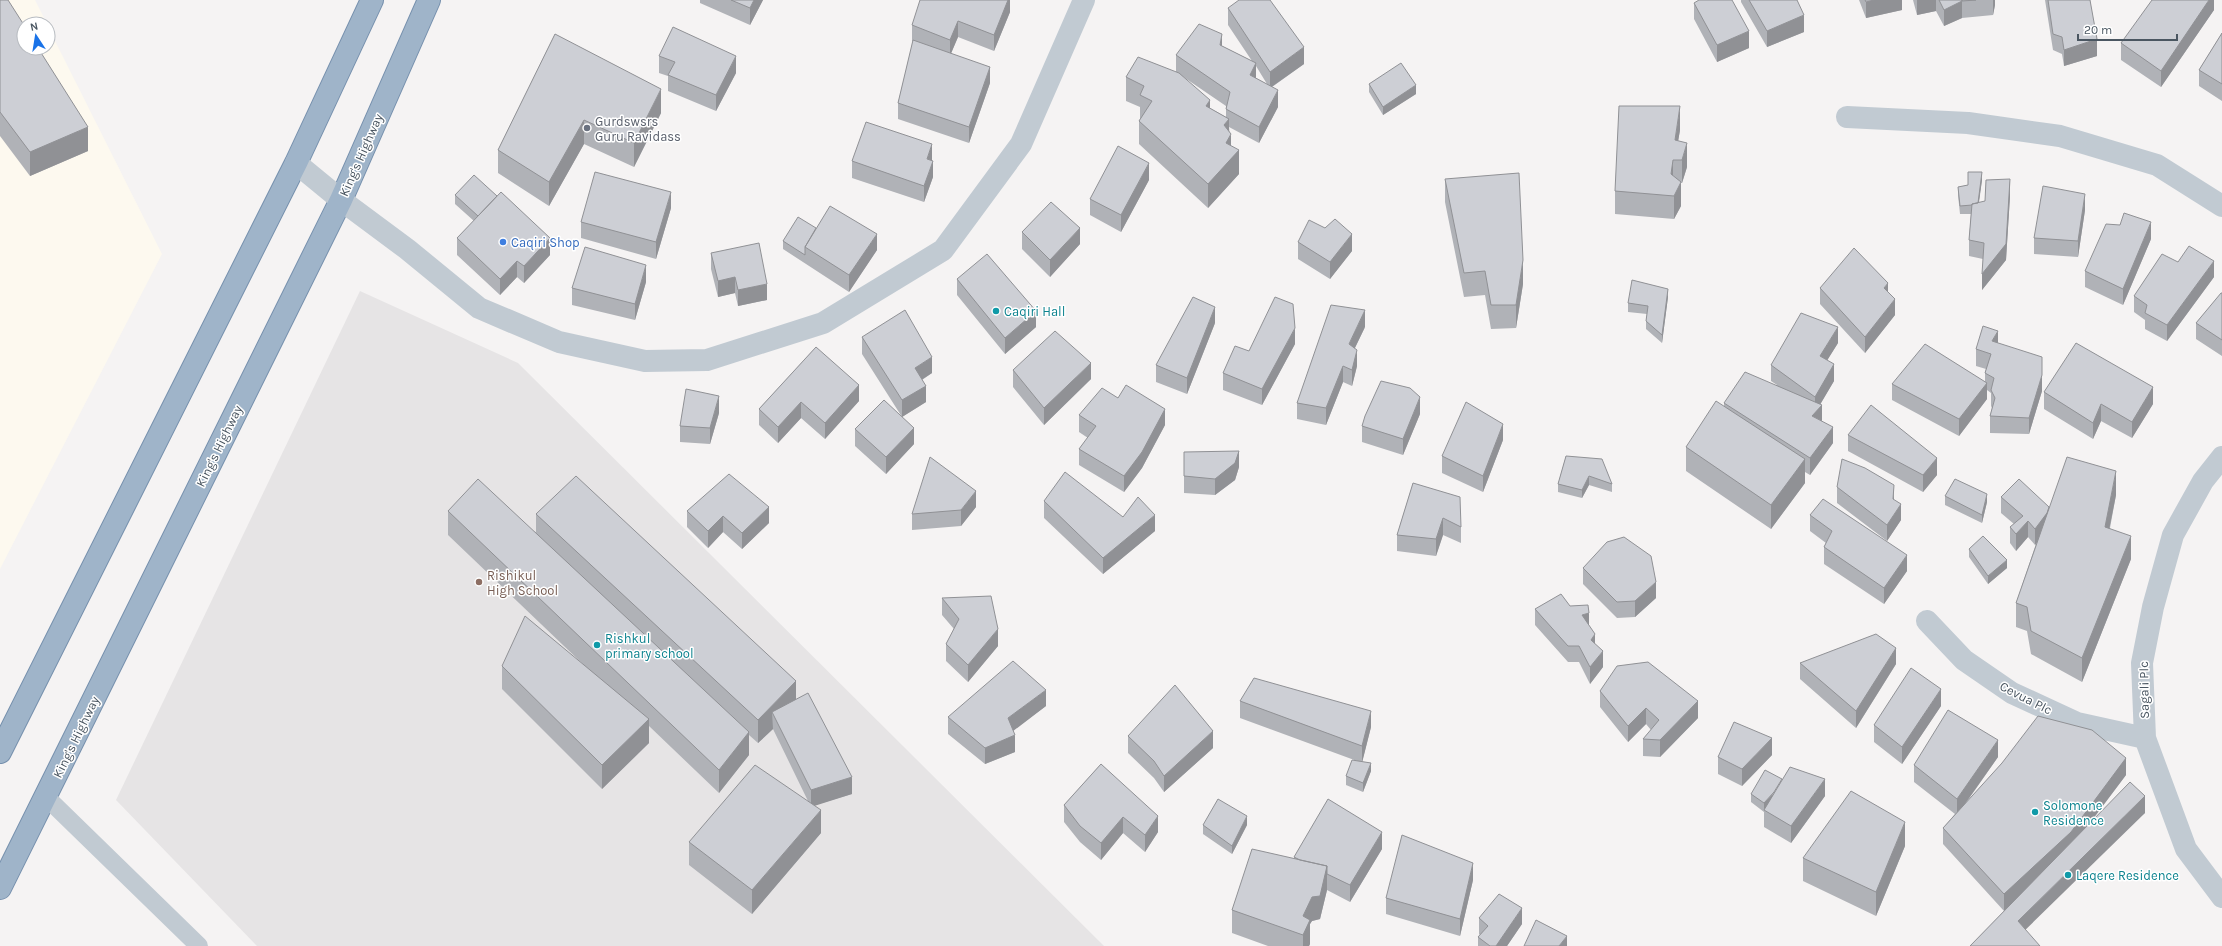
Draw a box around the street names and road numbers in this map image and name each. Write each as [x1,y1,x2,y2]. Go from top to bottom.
street label: King's Highway [336,111,386,199]
street label: King's Highway [193,403,245,489]
street label: Sagali Plc [2136,661,2152,719]
street label: Cevua Plc [1997,678,2055,718]
street label: King's Highway [50,694,102,780]

